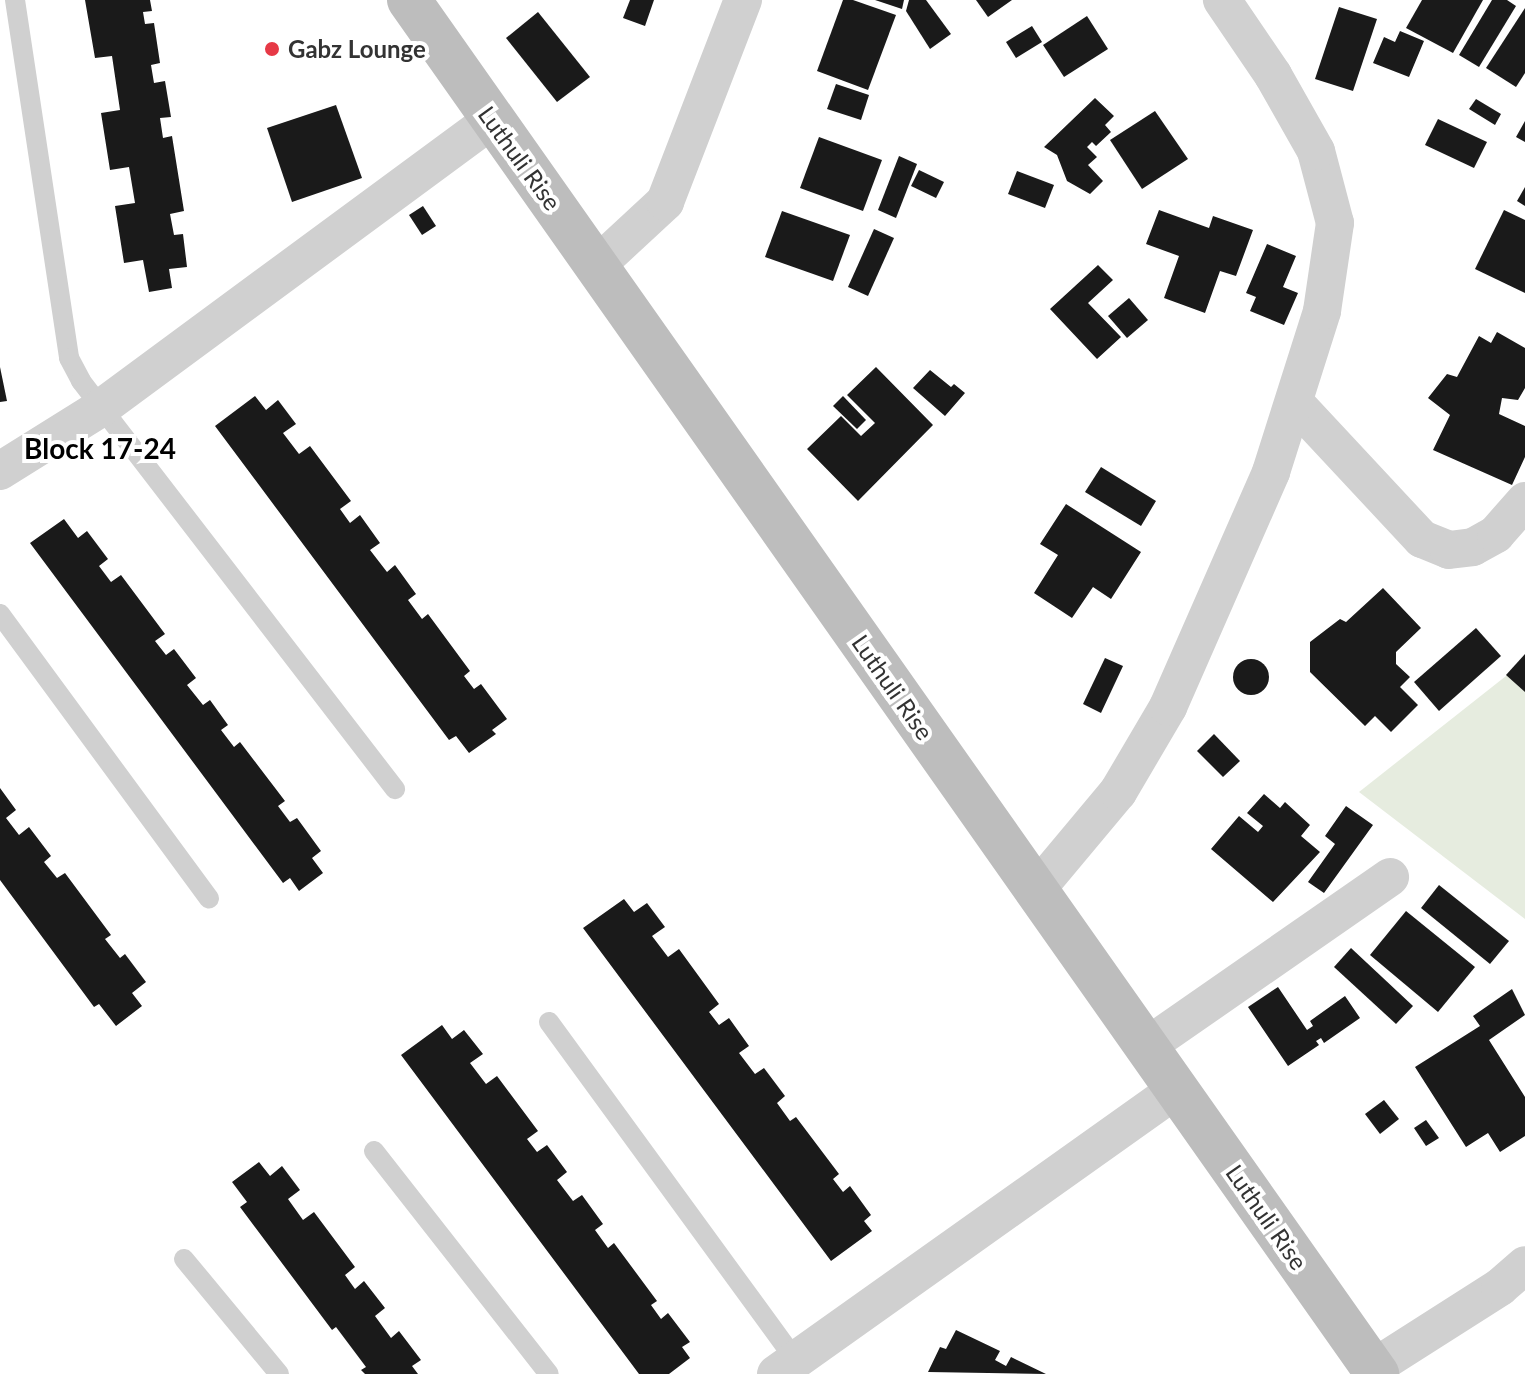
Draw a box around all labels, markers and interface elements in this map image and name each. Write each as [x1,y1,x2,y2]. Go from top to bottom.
place label: Gabz Lounge [288,35,426,63]
marker: Gabz Lounge [263,40,281,58]
street label: Luthuli Rise [473,100,567,216]
district label: Block 17-24 [24,431,176,465]
street label: Luthuli Rise [846,629,940,745]
street label: Luthuli Rise [1220,1159,1314,1275]

